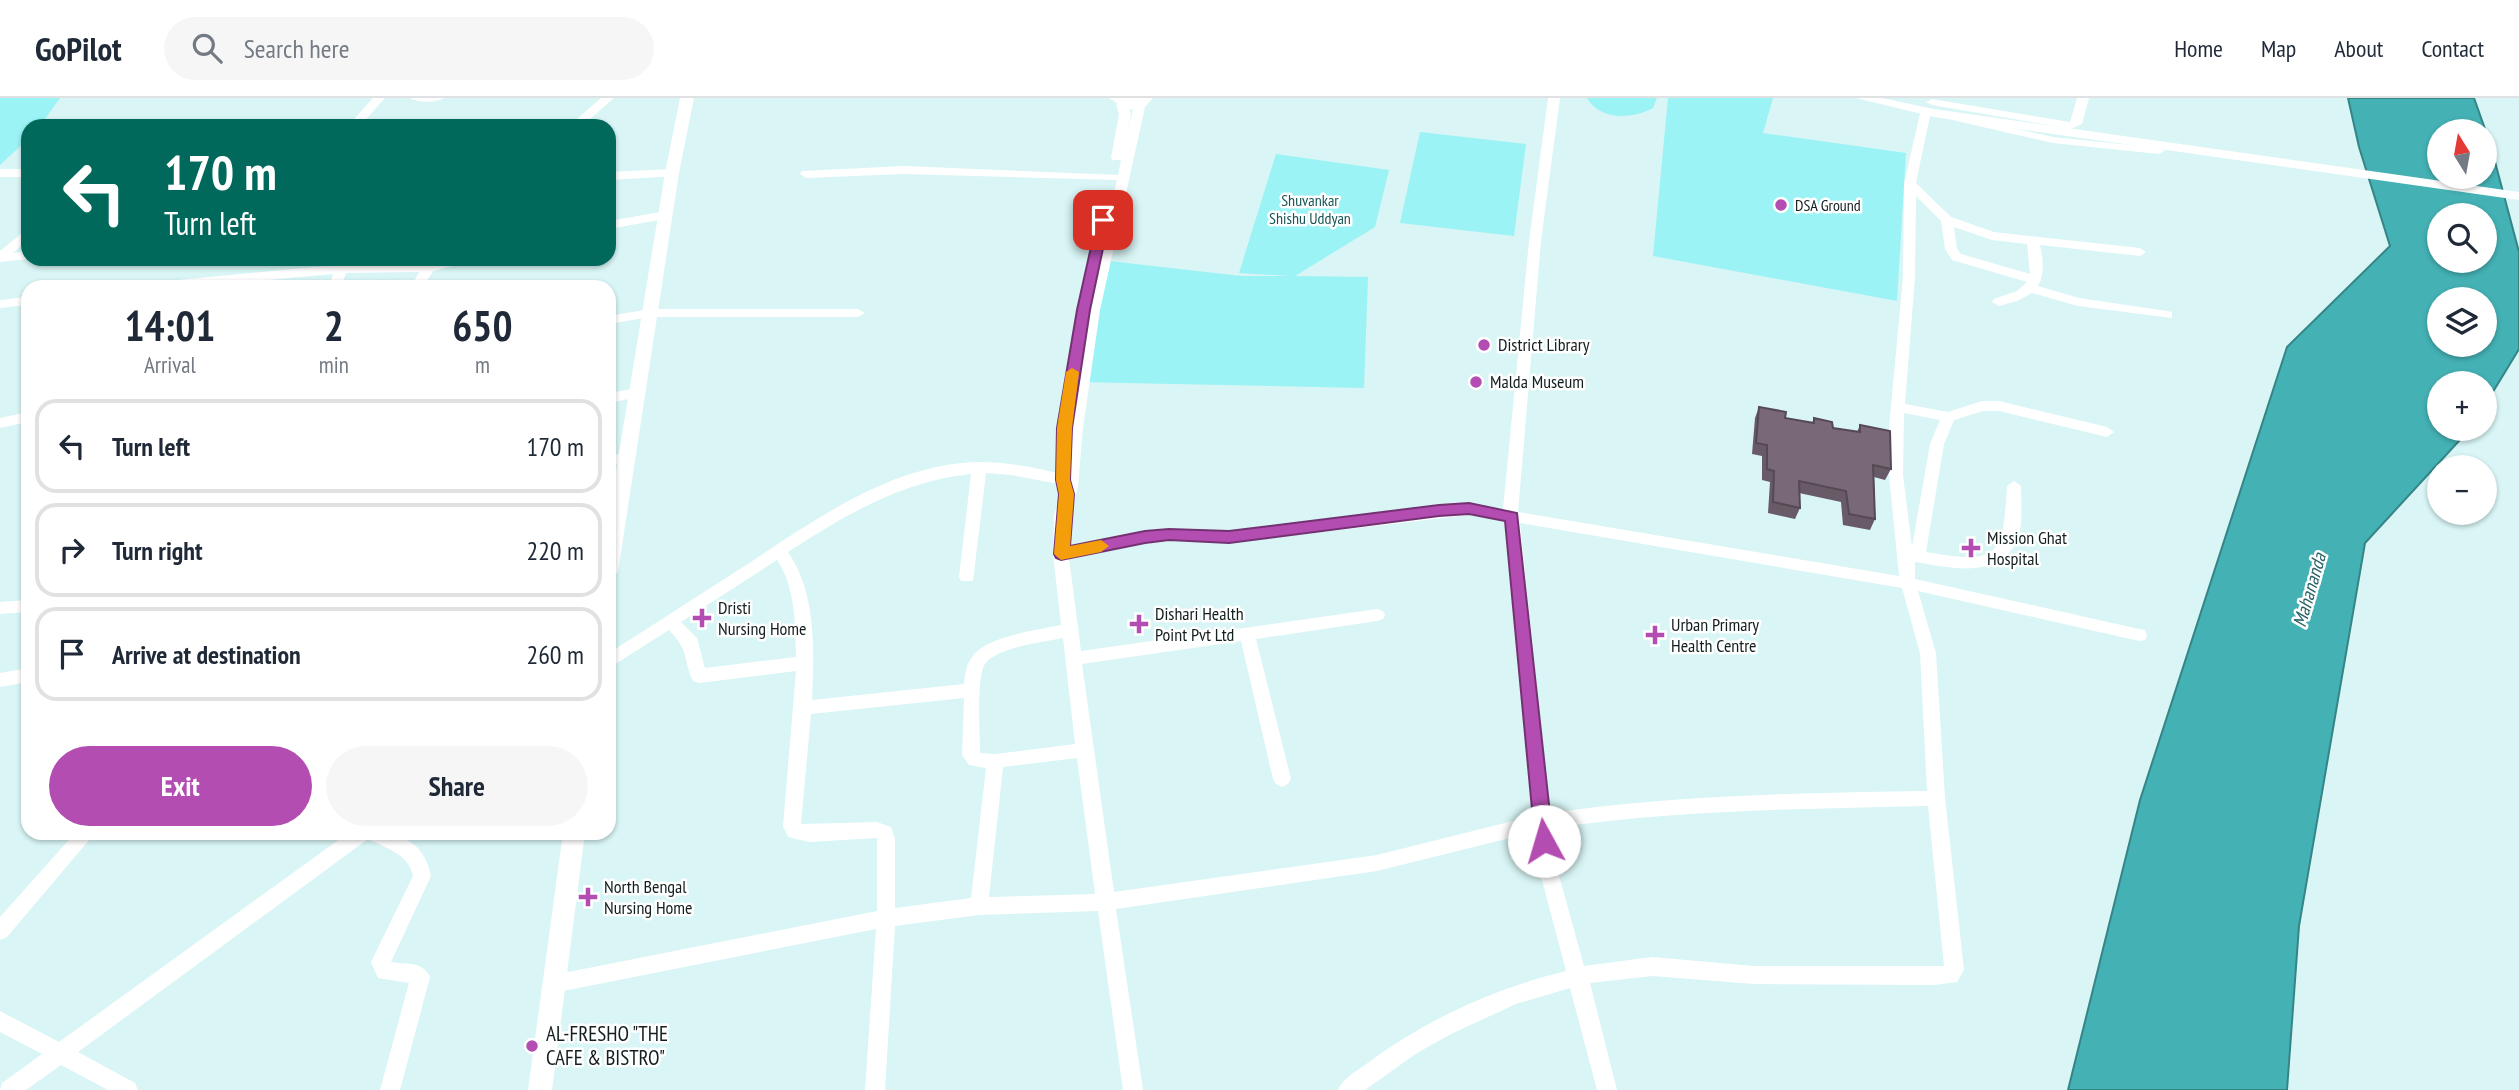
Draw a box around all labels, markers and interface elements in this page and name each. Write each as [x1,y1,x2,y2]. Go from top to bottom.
search box [164,17,654,80]
text: GoPilot [35,27,122,70]
icon: search [188,29,226,67]
text: Search here [244,32,349,65]
text: Home [2174,33,2223,64]
text: Map [2261,33,2296,64]
text: About [2334,33,2383,64]
text: Contact [2421,33,2484,64]
north arrow [2427,119,2497,189]
map controls [2427,119,2497,525]
text: 170 m [164,140,277,204]
icon: left [49,147,140,238]
pin [1073,190,1133,250]
park label: Shuvankar Shishu Uddyan [1269,190,1351,228]
place label: DSA Ground [1795,195,1861,215]
marker: DSA Ground [1773,197,1789,213]
icon: arrive [1084,201,1122,239]
text: Turn left [164,202,256,244]
button: search [2427,203,2497,273]
button: layers [2427,287,2497,357]
text: 14:01 [124,298,215,353]
text: 2 [324,298,344,353]
text: 650 [452,298,513,353]
place label: District Library [1498,333,1590,356]
marker: District Library [1476,337,1492,353]
text: Arrival [144,350,196,379]
text: min [319,350,349,379]
text: m [475,350,490,379]
place label: Malda Museum [1490,370,1584,393]
button: + [2427,371,2497,441]
marker: Malda Museum [1468,374,1484,390]
icon: left [53,427,91,465]
text: Turn left [112,430,190,463]
text: 170 m [526,430,584,463]
button: − [2427,455,2497,525]
place label: Mission Ghat Hospital [1987,526,2067,570]
icon: right [53,531,91,569]
text: Turn right [112,534,203,567]
text: 220 m [526,534,584,567]
marker: Mission Ghat Hospital [1961,538,1981,558]
water label: Mahananda [2287,549,2331,630]
place label: Dristi Nursing Home [718,596,807,640]
place label: Dishari Health Point Pvt Ltd [1155,602,1244,646]
marker: Dristi Nursing Home [692,608,712,628]
place label: Urban Primary Health Centre [1671,613,1759,657]
marker: Dishari Health Point Pvt Ltd [1129,614,1149,634]
marker: Urban Primary Health Centre [1645,625,1665,645]
icon: arrive [53,635,91,673]
text: Arrive at destination [112,638,301,671]
text: 260 m [526,638,584,671]
button: Exit [49,746,312,826]
button: Share [326,746,588,826]
position arrow [1507,804,1581,878]
place label: North Bengal Nursing Home [604,875,693,919]
marker: North Bengal Nursing Home [578,887,598,907]
place label: AL-FRESHO "THE CAFE & BISTRO" [546,1020,668,1071]
marker: AL-FRESHO "THE CAFE & BISTRO" [524,1038,540,1054]

